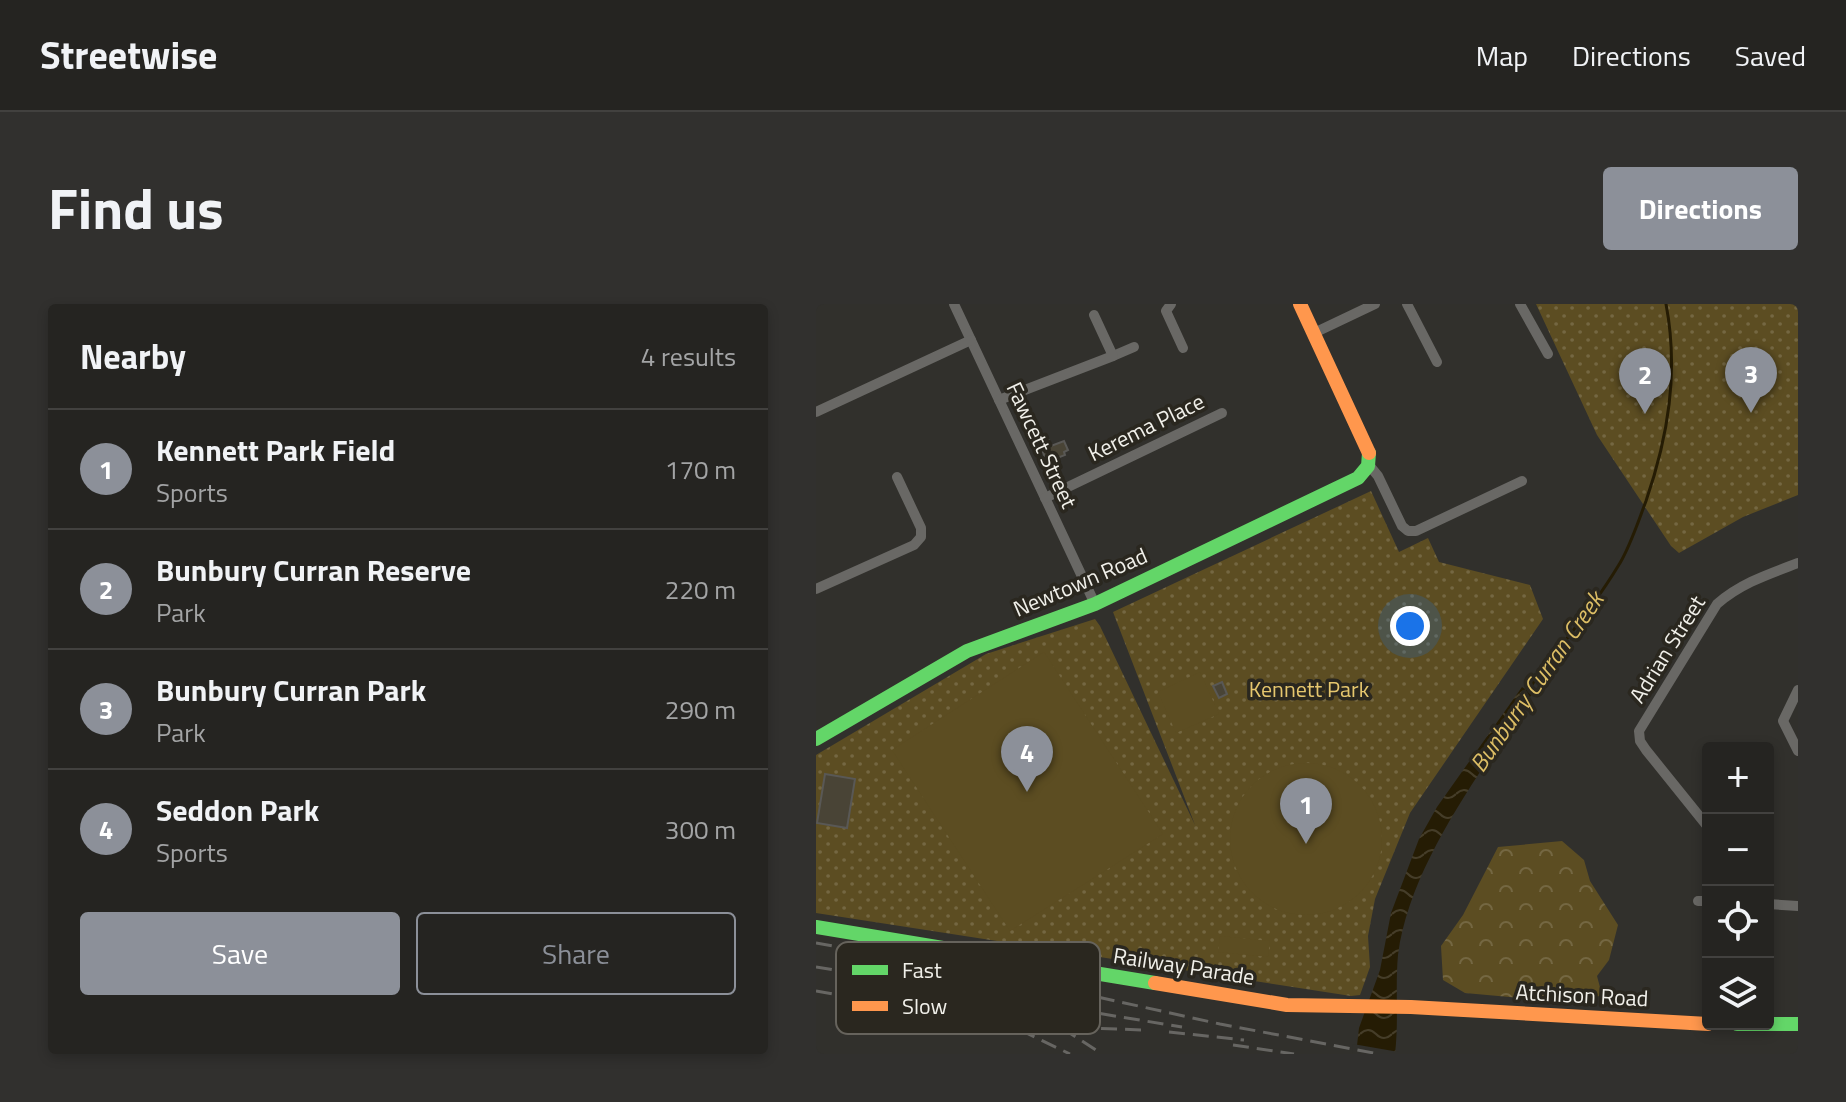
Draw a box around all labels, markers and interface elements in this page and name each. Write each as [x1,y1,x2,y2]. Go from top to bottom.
text: Streetwise [40,26,218,84]
text: Map [1476,34,1528,77]
text: Directions [1572,34,1691,77]
text: Saved [1735,34,1806,77]
text: Find us [48,166,224,251]
button: Directions [1603,167,1798,250]
text: Nearby [80,330,186,382]
text: 4 results [641,337,736,376]
pin: 3 [1725,347,1777,413]
pin: 2 [1619,348,1671,414]
street label: Fawcett Street [998,376,1086,514]
street label: Kerema Place [1082,384,1210,470]
text: Kennett Park Field [156,427,395,473]
text: 1 [99,450,113,489]
text: 170 m [665,450,736,489]
text: Sports [156,473,228,512]
street label: Newtown Road [1008,538,1152,626]
text: Bunbury Curran Reserve [156,547,471,593]
text: 2 [99,570,113,609]
text: 220 m [665,570,736,609]
water label: Bunburry Curran Creek [1460,581,1614,779]
street label: Adrian Street [1620,588,1714,710]
text: Park [156,593,206,632]
your location [1390,606,1430,646]
text: Bunbury Curran Park [156,667,426,713]
park label: Kennett Park [1249,672,1370,706]
text: 3 [99,690,113,729]
text: 290 m [665,690,736,729]
text: Park [156,713,206,752]
pin: 4 [1001,726,1053,792]
map controls [1702,742,1774,1030]
button: + [1702,742,1774,814]
pin: 1 [1280,778,1332,844]
text: Seddon Park [156,787,319,833]
text: 4 [99,810,113,849]
text: 300 m [665,810,736,849]
button: − [1702,814,1774,886]
text: Sports [156,833,228,872]
button: locate [1702,886,1774,958]
button: Save [80,912,400,995]
button: Share [416,912,736,995]
street label: Railway Parade [1111,938,1257,994]
legend [836,942,1100,1034]
text: Fast [902,953,942,987]
button: layers [1702,958,1774,1030]
street label: Atchison Road [1515,975,1649,1015]
text: Slow [902,989,948,1023]

